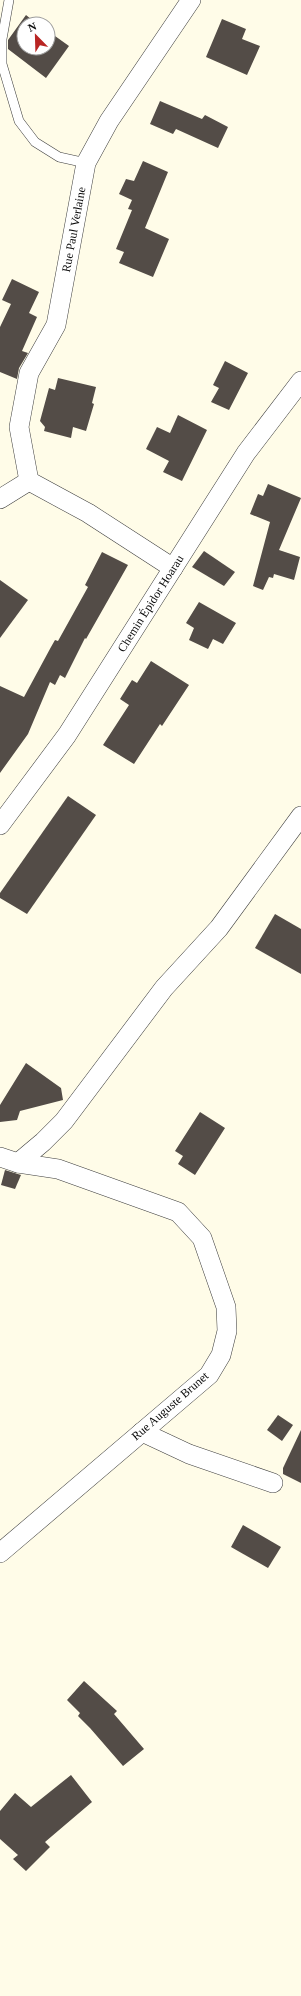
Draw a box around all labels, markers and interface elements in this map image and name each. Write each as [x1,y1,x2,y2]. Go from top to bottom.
north arrow [16,16,56,56]
text: N [26,20,38,34]
street label: Rue Paul Verlaine [59,186,88,273]
street label: Chemin Épidor Hoarau [115,552,186,655]
street label: Rue Auguste Brunet [129,1368,212,1443]

